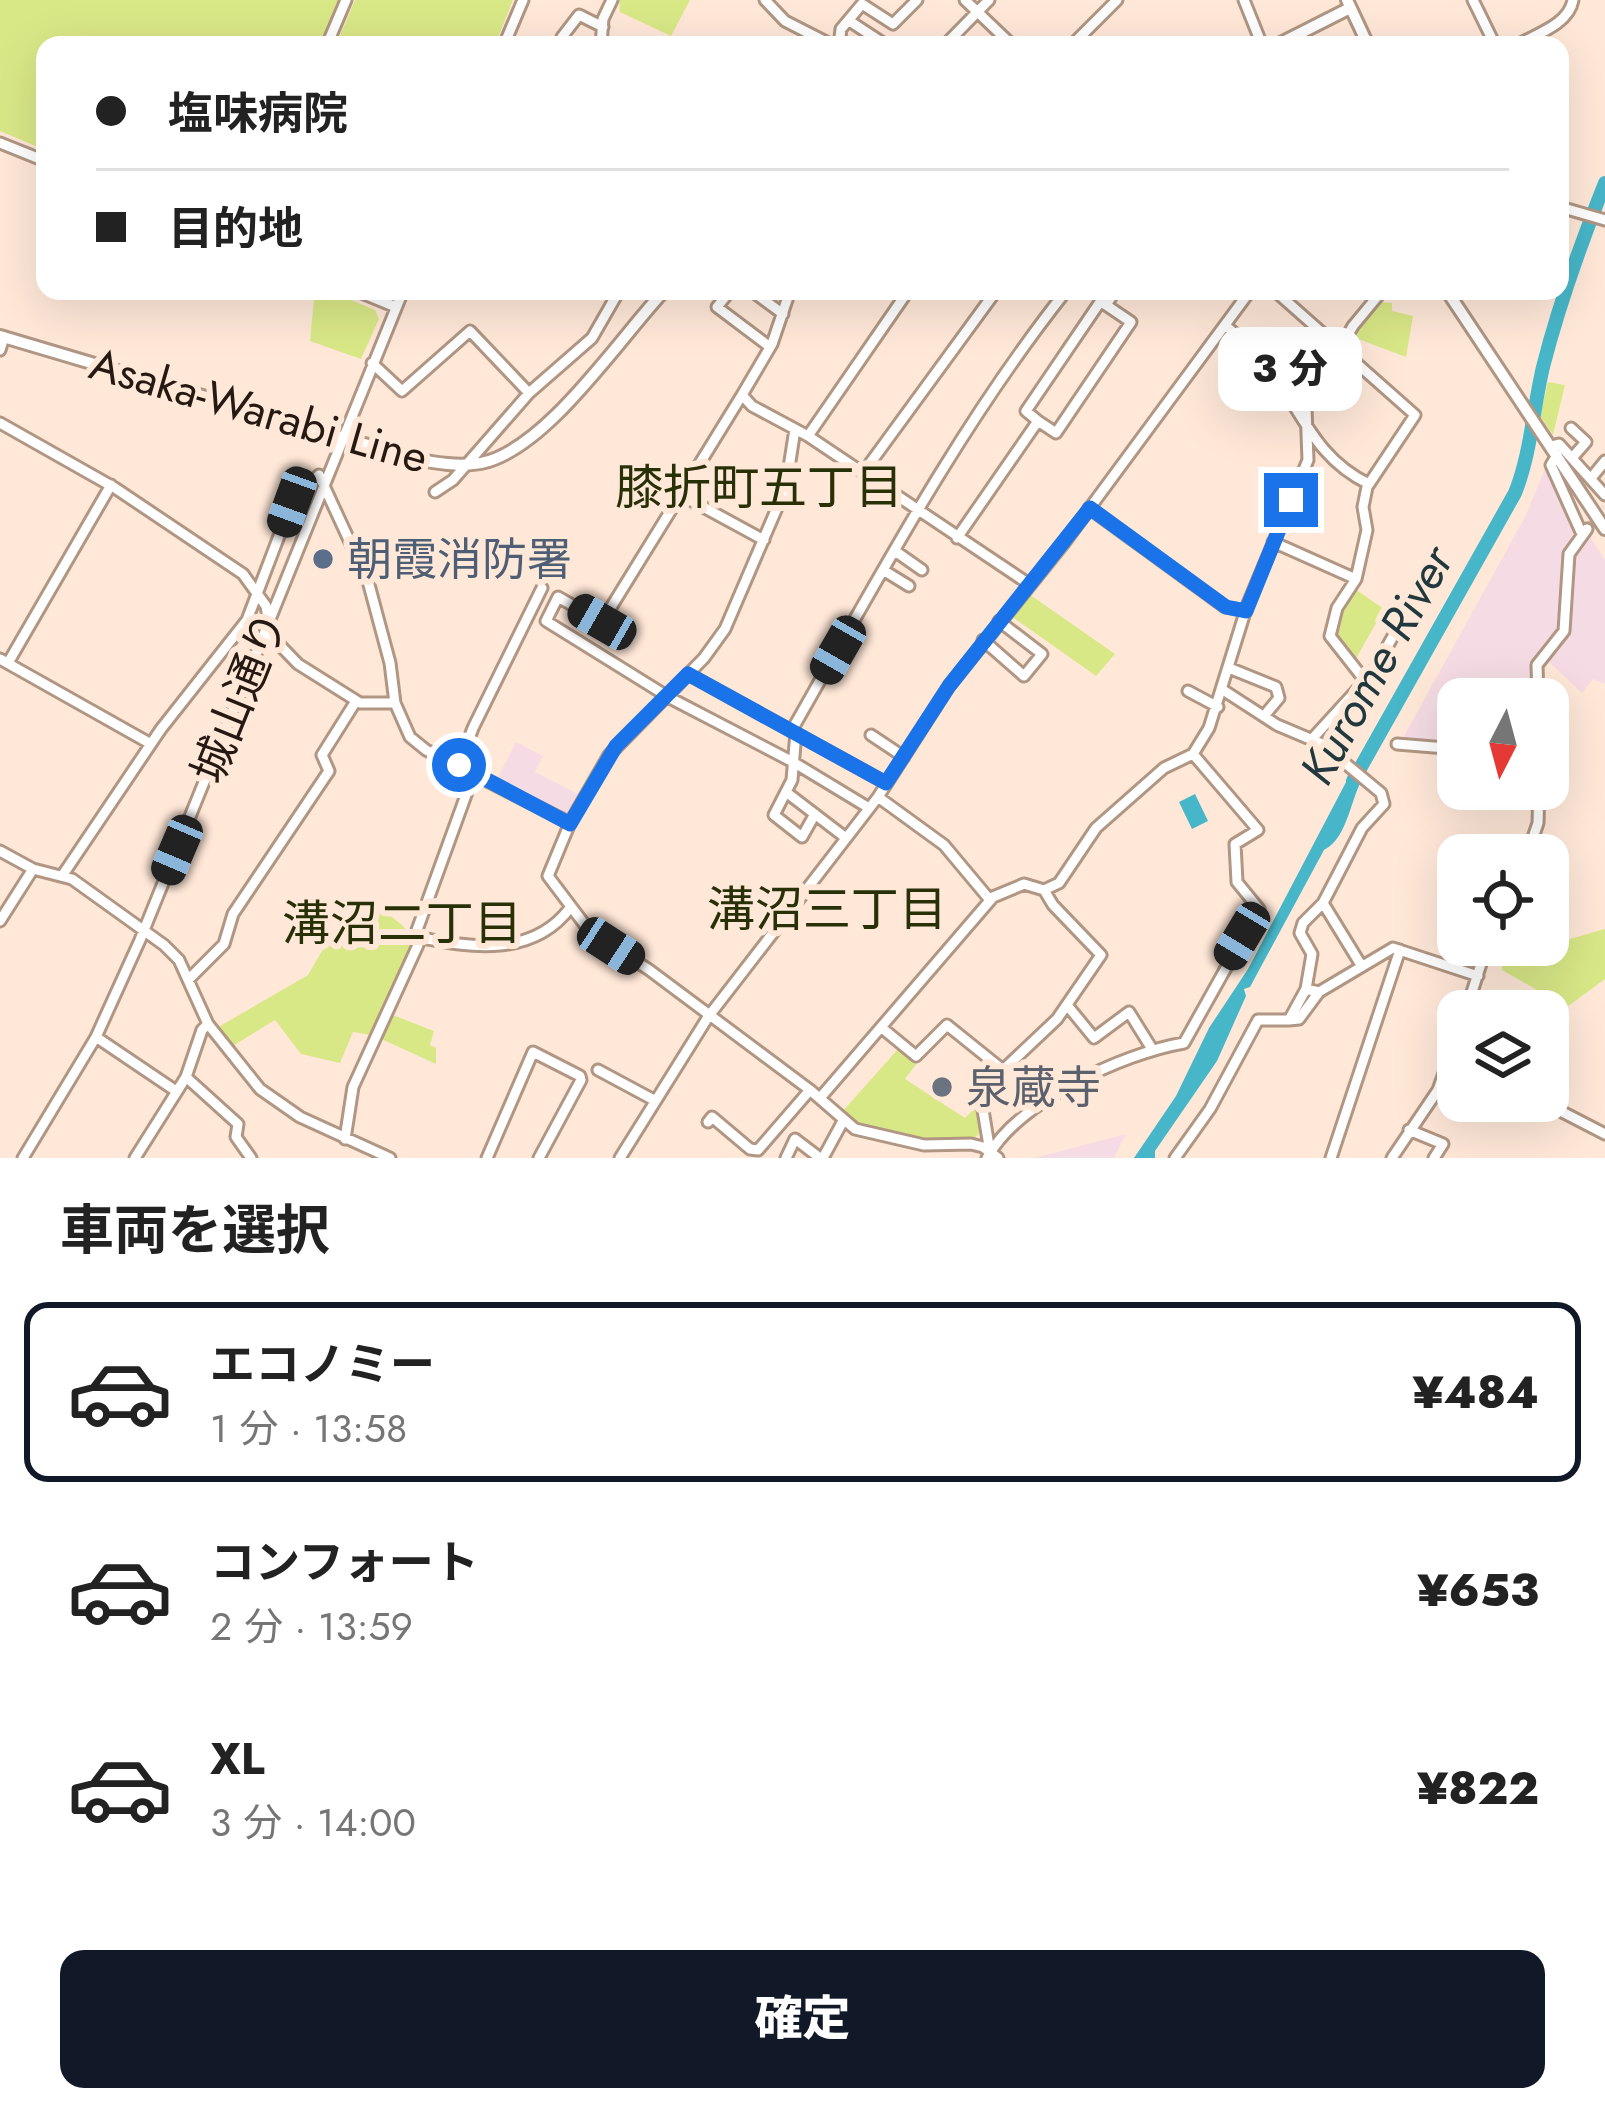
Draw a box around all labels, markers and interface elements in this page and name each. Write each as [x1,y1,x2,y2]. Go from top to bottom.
text: 塩味病院 [168,81,348,146]
text: 目的地 [168,196,303,261]
callout: 3 分 [1219,326,1363,410]
street label: Asaka-Warabi Line [82,331,435,490]
text: 3 分 [1252,340,1328,397]
district label: 膝折町五丁目 [615,453,903,522]
car [263,462,321,542]
route end [1264,473,1318,527]
place label: 朝霞消防署 [347,527,572,592]
water label: Kurome River [1283,531,1472,797]
marker: 朝霞消防署 [310,546,336,572]
car [562,588,642,656]
street label: 城山通り [176,602,303,793]
car [804,610,872,690]
north arrow [1437,678,1569,810]
map controls [1437,678,1569,1122]
route start [432,738,486,792]
car [146,810,208,890]
button: locate [1437,834,1569,966]
district label: 溝沼三丁目 [707,875,947,944]
district label: 溝沼二丁目 [282,889,522,958]
car [1208,896,1276,976]
car [571,911,651,981]
button: layers [1437,990,1569,1122]
place label: 泉蔵寺 [966,1055,1101,1120]
marker: 泉蔵寺 [929,1074,955,1100]
text: 車両を選択 [60,1191,330,1269]
text: エコノミー [210,1332,435,1397]
icon: car [66,1338,174,1446]
text: ¥484 [1413,1360,1539,1425]
text: 1 分 · 13:58 [210,1400,407,1457]
text: コンフォート [210,1530,479,1595]
icon: car [66,1536,174,1644]
text: ¥653 [1417,1558,1539,1623]
text: 2 分 · 13:59 [210,1598,413,1655]
text: XL [210,1726,265,1791]
icon: car [66,1734,174,1842]
text: ¥822 [1417,1756,1539,1821]
text: 3 分 · 14:00 [210,1794,416,1851]
button: 確定 [60,1950,1545,2088]

